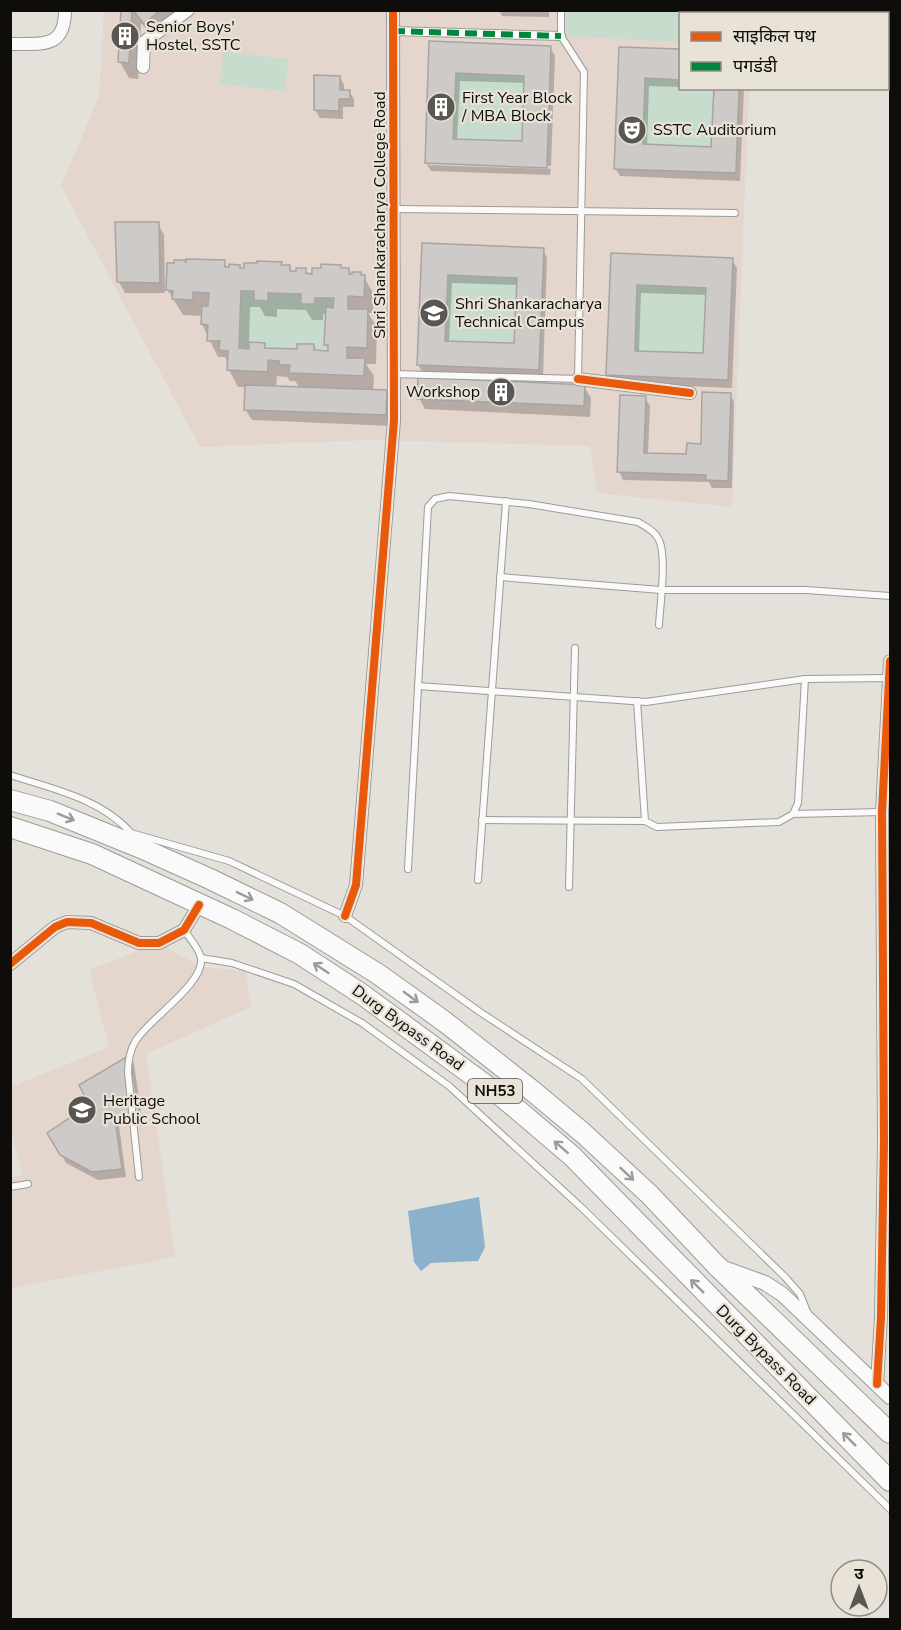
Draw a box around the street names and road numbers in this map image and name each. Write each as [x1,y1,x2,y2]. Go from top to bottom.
street label: Shri Shankaracharya College Road [369,91,391,339]
street label: Durg Bypass Road [348,980,468,1076]
road number: NH53 [468,1079,522,1103]
street label: Durg Bypass Road [711,1300,821,1410]

